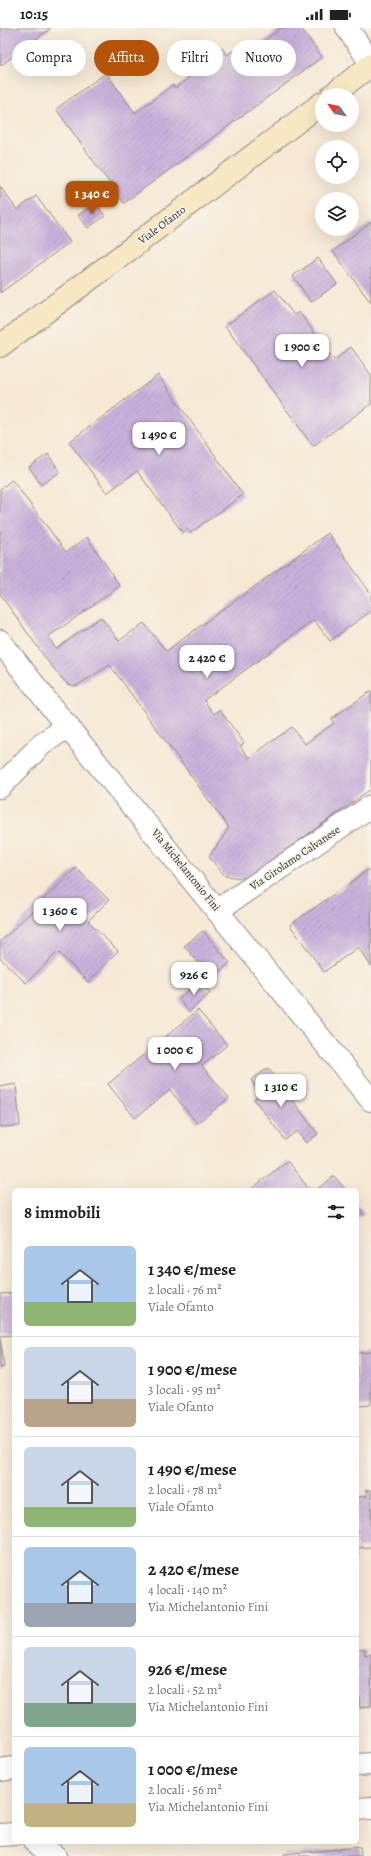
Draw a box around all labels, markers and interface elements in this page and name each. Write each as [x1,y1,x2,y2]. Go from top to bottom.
text: 10:15 [20,4,48,24]
chip: Compra [12,40,86,76]
chip: Affitta [94,40,159,76]
chip: Filtri [167,40,223,76]
chip: Nuovo [231,40,296,76]
north arrow [315,88,359,132]
map controls [315,88,359,236]
button: locate [315,140,359,184]
pin: 1 340 € [55,181,129,215]
text: 1 340 € [75,185,109,202]
button: layers [315,192,359,236]
street label: Viale Ofanto [134,202,189,248]
pin: 1 900 € [265,334,339,368]
text: 1 900 € [284,338,320,355]
pin: 1 490 € [122,422,196,456]
text: 1 490 € [141,426,177,443]
pin: 2 420 € [170,645,244,679]
text: 2 420 € [188,649,226,666]
street label: Via Girolamo Calvanese [246,822,343,894]
street label: Via Michelantonio Fini [148,825,224,914]
pin: 1 360 € [23,898,97,932]
text: 1 360 € [43,902,77,919]
pin: 926 € [166,962,222,996]
text: 926 € [180,966,208,983]
pin: 1 000 € [138,1037,212,1071]
text: 1 000 € [157,1041,193,1058]
pin: 1 310 € [244,1074,318,1108]
text: 1 310 € [264,1078,298,1095]
text: 8 immobili [24,1201,100,1224]
icon: filters [325,1201,347,1223]
text: 1 340 €/mese [148,1258,236,1281]
icon: home [56,1262,104,1310]
text: 2 locali · 76 m² [148,1281,222,1298]
text: Viale Ofanto [148,1298,214,1315]
text: 1 900 €/mese [148,1358,237,1381]
icon: home [56,1363,104,1411]
text: 3 locali · 95 m² [148,1381,221,1398]
text: Viale Ofanto [148,1398,214,1415]
text: 1 490 €/mese [148,1458,237,1481]
icon: home [56,1463,104,1511]
text: 2 locali · 78 m² [148,1481,222,1498]
text: Viale Ofanto [148,1498,214,1515]
text: 2 420 €/mese [148,1558,239,1581]
icon: home [56,1563,104,1611]
text: 4 locali · 140 m² [148,1581,227,1598]
text: Via Michelantonio Fini [148,1598,268,1615]
text: 926 €/mese [148,1658,227,1681]
icon: home [56,1663,104,1711]
text: 2 locali · 52 m² [148,1681,222,1698]
text: Via Michelantonio Fini [148,1698,268,1715]
text: 1 000 €/mese [148,1758,238,1781]
icon: home [56,1763,104,1811]
text: 2 locali · 56 m² [148,1781,222,1798]
text: Via Michelantonio Fini [148,1798,268,1815]

